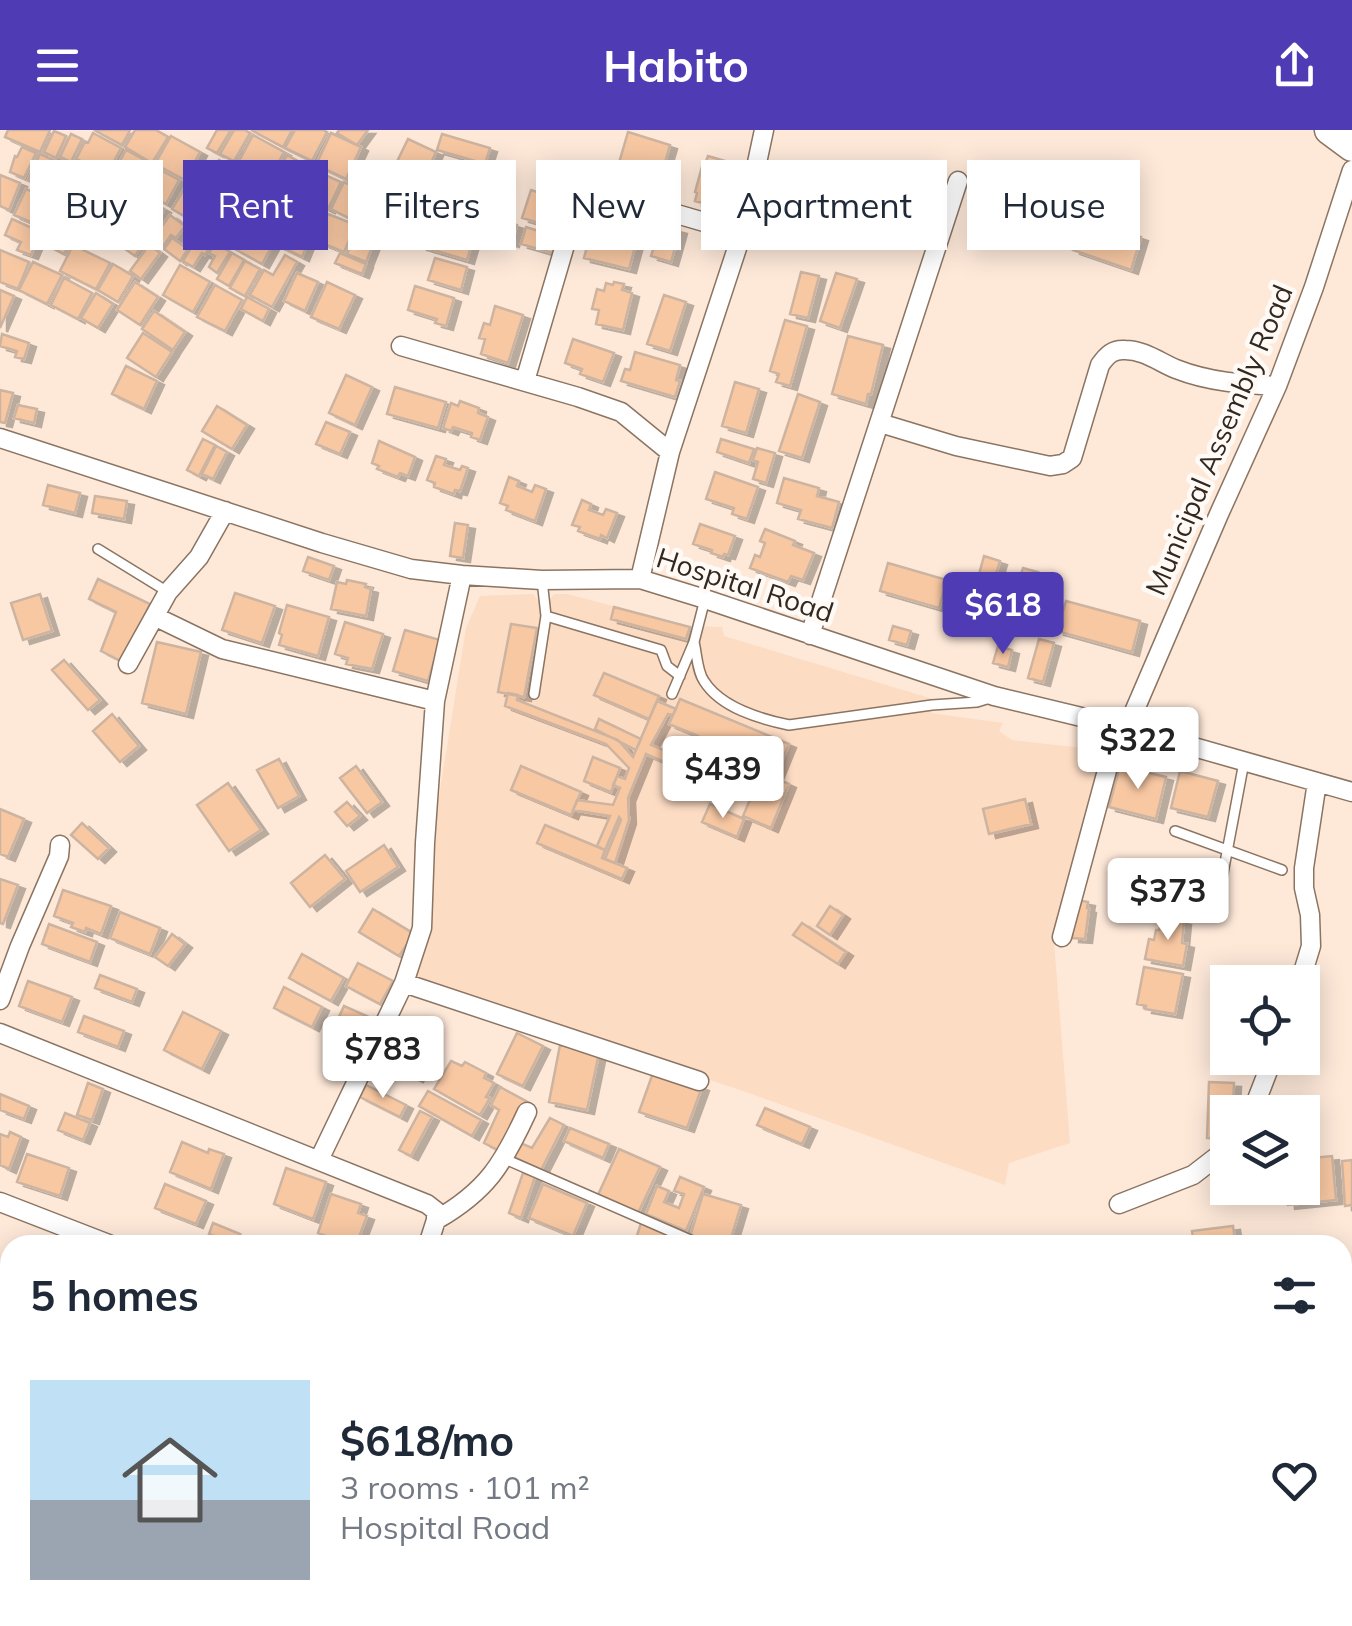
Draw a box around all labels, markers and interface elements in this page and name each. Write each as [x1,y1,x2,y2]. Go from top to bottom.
text: Habito [603,37,749,93]
icon: menu [30,38,85,93]
icon: share [1267,38,1322,93]
chip: Buy [30,160,163,250]
chip: Rent [183,160,328,250]
chip: Filters [348,160,516,250]
chip: New [536,160,681,250]
chip: Apartment [701,160,947,250]
chip: House [967,160,1140,250]
street label: Municipal Assembly Road [1137,279,1300,600]
street label: Hospital Road [652,539,838,630]
pin: $618 [944,572,1062,657]
text: $618 [965,584,1041,624]
pin: $322 [1079,707,1197,792]
text: $322 [1100,719,1176,759]
pin: $439 [664,736,782,821]
text: $439 [685,748,761,788]
pin: $373 [1109,858,1227,943]
text: $373 [1130,870,1206,910]
map controls [1210,965,1320,1205]
button: locate [1210,965,1320,1075]
pin: $783 [324,1016,442,1101]
text: $783 [345,1028,421,1068]
button: layers [1210,1095,1320,1205]
icon: filters [1267,1268,1322,1323]
text: 5 homes [30,1269,199,1322]
text: $618/mo [340,1414,514,1467]
icon: home [110,1420,230,1540]
icon: heart [1267,1453,1322,1508]
text: 3 rooms · 101 m² [340,1467,590,1507]
text: Hospital Road [340,1507,550,1547]

